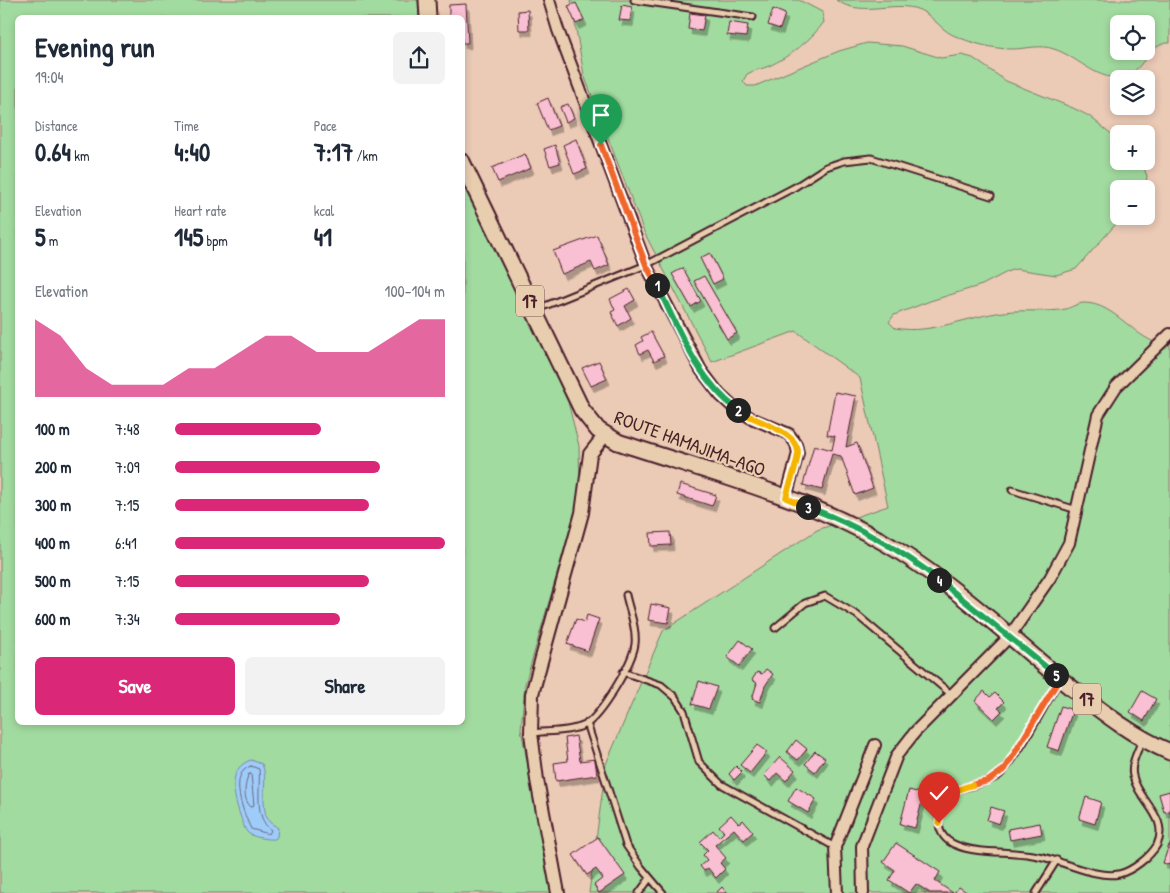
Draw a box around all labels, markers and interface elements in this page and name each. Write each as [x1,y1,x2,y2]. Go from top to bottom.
map controls [1110,15,1155,225]
button: locate [1110,15,1155,60]
text: Evening run [35,28,155,66]
button: share [393,32,445,84]
text: 19:04 [35,66,64,88]
button: layers [1110,70,1155,115]
pin [580,94,622,145]
icon: arrive [587,101,615,129]
text: Distance [35,116,78,135]
text: Time [174,116,199,135]
text: Pace [314,116,337,135]
button: + [1110,125,1155,170]
text: 0.64 [35,135,71,169]
text: 4:40 [174,135,210,169]
text: 7:17 [314,135,353,169]
text: km [71,146,89,165]
text: /km [353,146,378,165]
button: − [1110,180,1155,225]
text: Elevation [35,201,82,220]
text: Heart rate [174,201,227,220]
text: kcal [314,201,334,220]
text: 5 [35,220,46,254]
text: 145 [174,220,203,254]
text: 41 [314,220,332,254]
text: m [46,231,58,250]
text: bpm [203,231,228,250]
pin: 1 [644,272,670,298]
text: 1 [655,276,660,295]
text: Elevation [35,280,88,302]
text: 100–104 m [385,280,445,302]
road number: 17 [516,286,544,316]
pin: 2 [726,398,750,422]
text: 2 [735,401,742,420]
street label: ROUTE HAMAJIMA-AGO [611,404,769,482]
text: 100 m [35,418,70,440]
text: 7:48 [115,418,140,440]
text: 200 m [35,456,71,478]
text: 7:09 [115,456,140,478]
text: 300 m [35,494,71,516]
text: 7:15 [115,494,139,516]
pin: 3 [796,494,820,520]
text: 3 [805,498,812,517]
text: 400 m [35,532,70,554]
text: 6:41 [115,532,137,554]
pin: 4 [926,568,952,592]
text: 500 m [35,570,71,592]
text: 7:15 [115,570,139,592]
text: 4 [937,571,942,590]
text: 600 m [35,608,70,630]
text: 7:34 [115,608,140,630]
button: Save [35,657,235,715]
button: Share [245,657,445,715]
pin: 5 [1044,662,1068,688]
text: 5 [1054,666,1059,685]
road number: 17 [1073,684,1101,714]
pin [918,772,960,823]
icon: check [925,779,953,807]

